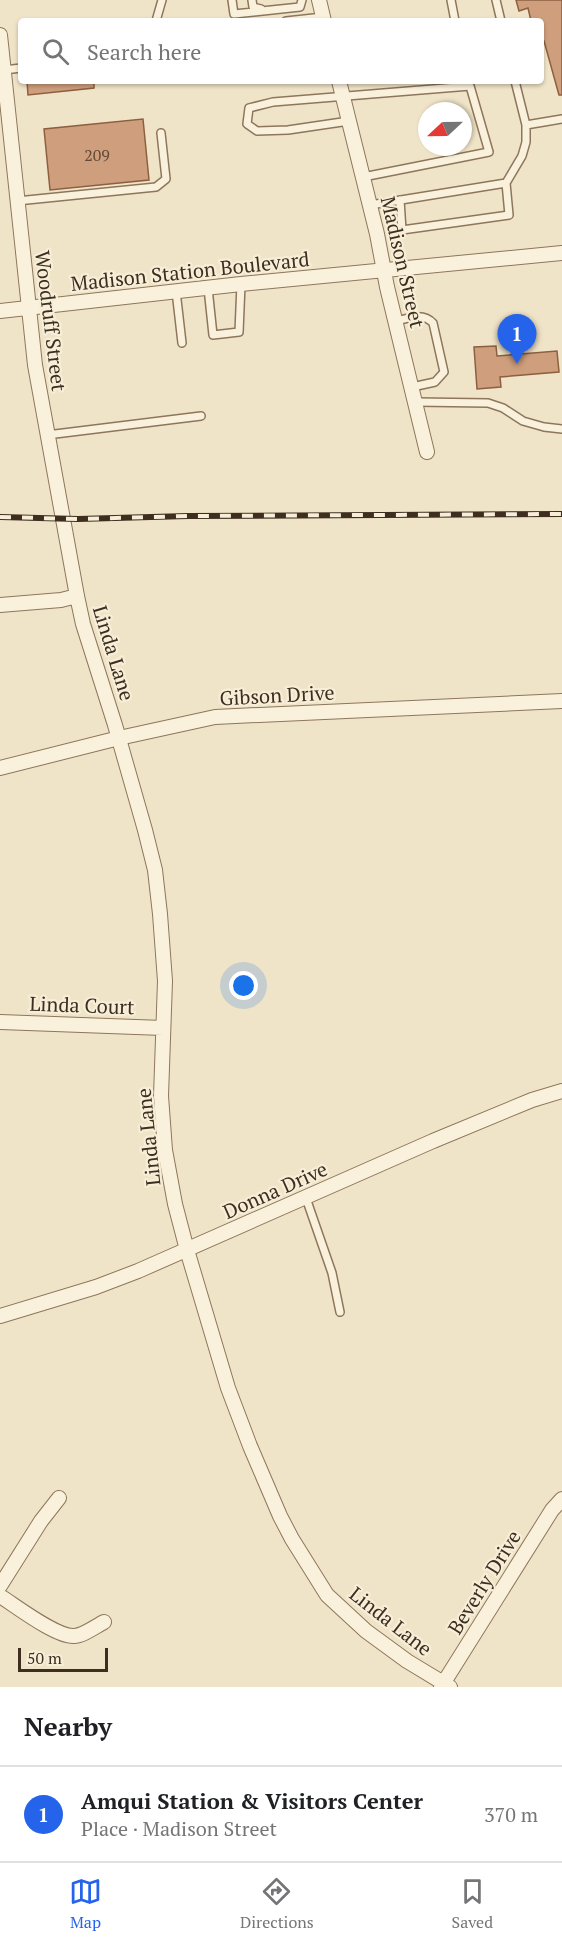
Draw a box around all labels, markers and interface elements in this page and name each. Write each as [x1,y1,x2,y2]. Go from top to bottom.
search box [18,18,544,84]
icon: search [39,35,72,68]
text: Search here [87,37,201,66]
north arrow [418,102,472,156]
house number: 209 [84,144,110,166]
street label: Madison Street [375,193,431,331]
street label: Madison Station Boulevard [69,245,311,297]
street label: Woodruff Street [29,249,73,394]
pin: 1 [498,314,536,364]
street label: Linda Lane [87,602,141,704]
street label: Gibson Drive [219,679,335,711]
your location [229,971,258,1000]
street label: Linda Court [29,990,136,1020]
street label: Linda Lane [129,1087,167,1187]
street label: Donna Drive [219,1155,331,1225]
street label: Beverly Drive [441,1525,527,1639]
street label: Linda Lane [344,1580,438,1662]
scale bar [18,1645,108,1672]
text: 50 m [27,1647,62,1669]
text: Nearby [24,1709,112,1743]
text: Amqui Station & Visitors Center [81,1786,423,1815]
text: 1 [38,1801,49,1828]
text: 370 m [484,1801,538,1828]
text: Place · Madison Street [81,1815,277,1842]
tab: Map [69,1875,102,1933]
tab: Directions [240,1875,314,1933]
tab: Saved [452,1875,493,1933]

